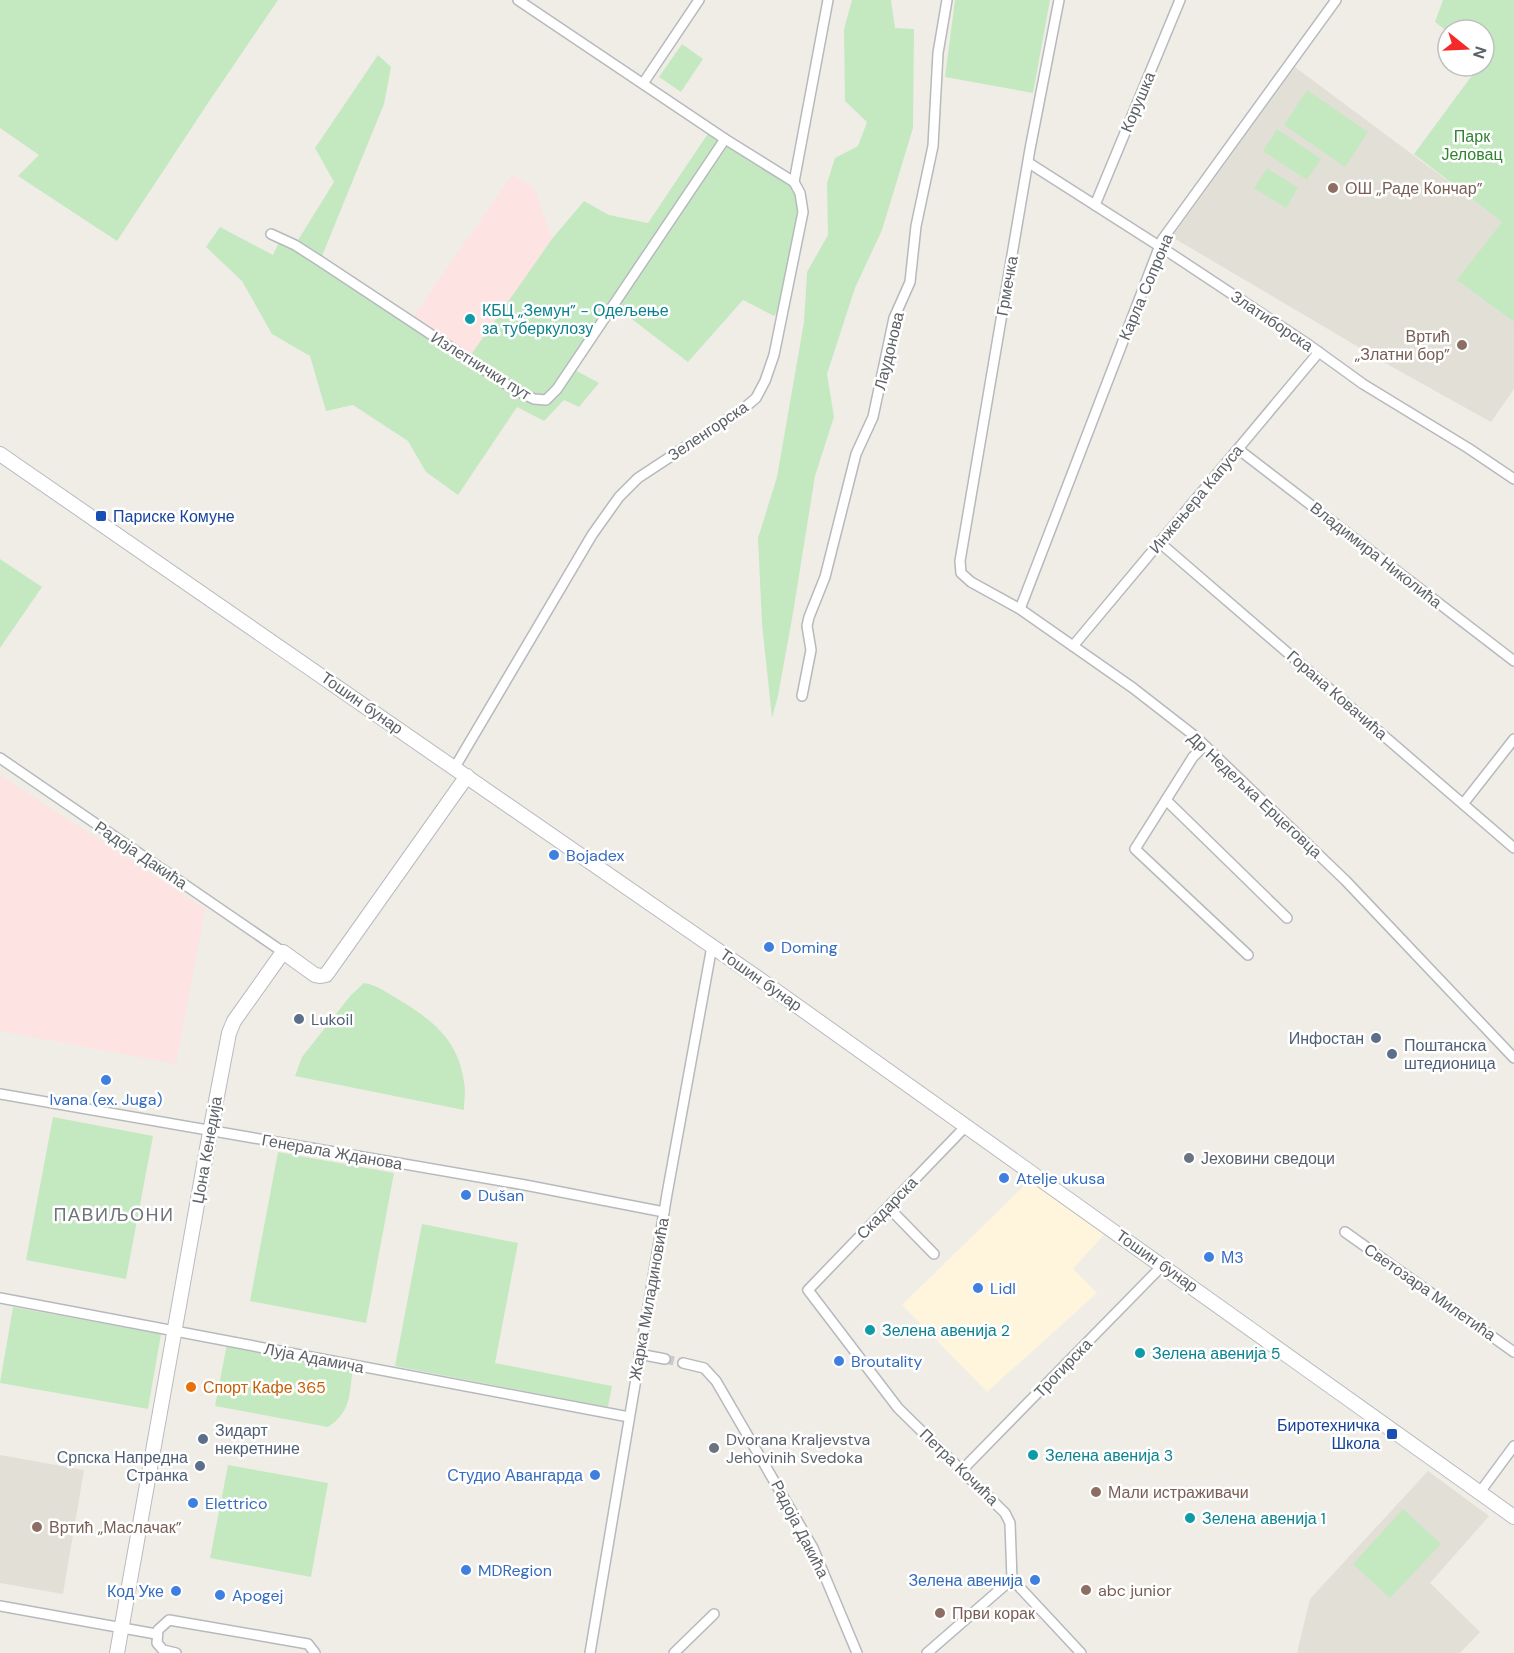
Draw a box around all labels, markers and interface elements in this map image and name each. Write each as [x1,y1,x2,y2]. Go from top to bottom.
north arrow [1436,18,1496,78]
text: N [1468,44,1492,61]
street label: Корушка [1116,68,1160,136]
park label: Парк Јеловац [1441,126,1503,165]
place label: ОШ „Раде Кончар” [1345,178,1483,199]
marker: ОШ „Раде Кончар” [1326,181,1340,195]
street label: Карла Сопрона [1114,230,1178,343]
street label: Грмечка [991,254,1023,318]
street label: Златиборска [1227,286,1317,356]
place label: КБЦ „Земун” - Одељење за туберкулозу [482,300,669,339]
street label: Лаудонова [869,310,909,392]
marker: КБЦ „Земун” - Одељење за туберкулозу [463,312,477,326]
place label: Вртић „Златни бор” [1355,326,1450,365]
street label: Излетнички пут [427,327,535,405]
marker: Вртић „Златни бор” [1455,338,1469,352]
street label: Зеленгорска [664,396,752,466]
street label: Инжењера Капуса [1144,440,1248,558]
street label: Владимира Николића [1306,497,1446,613]
place label: Париске Комуне [113,506,235,527]
marker: Париске Комуне [94,509,108,523]
street label: Горана Ковачића [1282,646,1392,744]
street label: Тошин бунар [317,667,407,739]
street label: Др Недељка Ерцеговца [1184,727,1326,863]
street label: Радоја Дакића [91,816,191,894]
place label: Bojadex [566,845,624,866]
marker: Bojadex [547,848,561,862]
place label: Doming [781,937,838,958]
marker: Doming [762,940,776,954]
street label: Тошин бунар [716,944,806,1016]
place label: Lukoil [311,1009,353,1030]
marker: Lukoil [292,1012,306,1026]
place label: Инфостан [1289,1028,1364,1049]
marker: Инфостан [1369,1031,1383,1045]
place label: Поштанска штедионица [1404,1035,1496,1074]
marker: Поштанска штедионица [1385,1047,1399,1061]
marker: Ivana (ex. Juga) [99,1073,113,1087]
place label: Ivana (ex. Juga) [50,1089,162,1110]
street label: Џона Кенедија [187,1095,227,1205]
street label: Генерала Жданова [260,1129,404,1175]
place label: Јеховини сведоци [1201,1148,1335,1169]
marker: Јеховини сведоци [1182,1151,1196,1165]
place label: Atelje ukusa [1016,1168,1105,1189]
marker: Atelje ukusa [997,1171,1011,1185]
street label: Скадарска [852,1172,922,1244]
place label: Dušan [478,1185,524,1206]
marker: Dušan [459,1188,473,1202]
district label: ПАВИЉОНИ [54,1203,174,1227]
street label: Жарка Миладиновића [624,1216,674,1382]
street label: Тошин бунар [1112,1225,1202,1297]
street label: Светозара Милетића [1360,1239,1500,1346]
place label: М3 [1221,1247,1244,1268]
marker: М3 [1202,1250,1216,1264]
place label: Lidl [990,1278,1016,1299]
marker: Lidl [971,1281,985,1295]
place label: Зелена авенија 2 [882,1320,1010,1341]
marker: Зелена авенија 2 [863,1323,877,1337]
street label: Трогирска [1030,1334,1097,1402]
street label: Луја Адамича [262,1338,366,1378]
place label: Зелена авенија 5 [1152,1343,1281,1364]
marker: Зелена авенија 5 [1133,1346,1147,1360]
place label: Broutality [851,1351,923,1372]
marker: Broutality [832,1354,846,1368]
place label: Спорт Кафе 365 [203,1377,326,1398]
marker: Спорт Кафе 365 [184,1380,198,1394]
place label: Биротехничка Школа [1277,1415,1380,1454]
place label: Зидарт некретнине [215,1420,300,1459]
street label: Петра Кочића [915,1424,1003,1510]
marker: Биротехничка Школа [1385,1427,1399,1441]
place label: Dvorana Kraljevstva Jehovinih Svedoka [726,1429,870,1468]
marker: Зидарт некретнине [196,1432,210,1446]
marker: Dvorana Kraljevstva Jehovinih Svedoka [707,1441,721,1455]
place label: Зелена авенија 3 [1045,1445,1173,1466]
place label: Српска Напредна Странка [57,1447,188,1486]
marker: Зелена авенија 3 [1026,1448,1040,1462]
marker: Српска Напредна Странка [193,1459,207,1473]
place label: Студио Авангарда [447,1465,583,1486]
marker: Студио Авангарда [588,1468,602,1482]
street label: Радоја Дакића [766,1476,834,1582]
place label: Мали истраживачи [1108,1482,1249,1503]
marker: Мали истраживачи [1089,1485,1103,1499]
place label: Elettrico [205,1493,267,1514]
marker: Elettrico [186,1496,200,1510]
place label: Зелена авенија 1 [1202,1508,1326,1529]
marker: Зелена авенија 1 [1183,1511,1197,1525]
place label: Вртић „Маслачак” [49,1517,182,1538]
marker: Вртић „Маслачак” [30,1520,44,1534]
place label: MDRegion [478,1560,552,1581]
marker: MDRegion [459,1563,473,1577]
place label: Зелена авенија [908,1570,1023,1591]
marker: Зелена авенија [1028,1573,1042,1587]
place label: abc junior [1098,1580,1172,1601]
place label: Код Уке [107,1581,164,1602]
marker: abc junior [1079,1583,1093,1597]
marker: Код Уке [169,1584,183,1598]
place label: Apogej [232,1585,283,1606]
marker: Apogej [213,1588,227,1602]
place label: Први корак [952,1603,1036,1624]
marker: Први корак [933,1606,947,1620]

